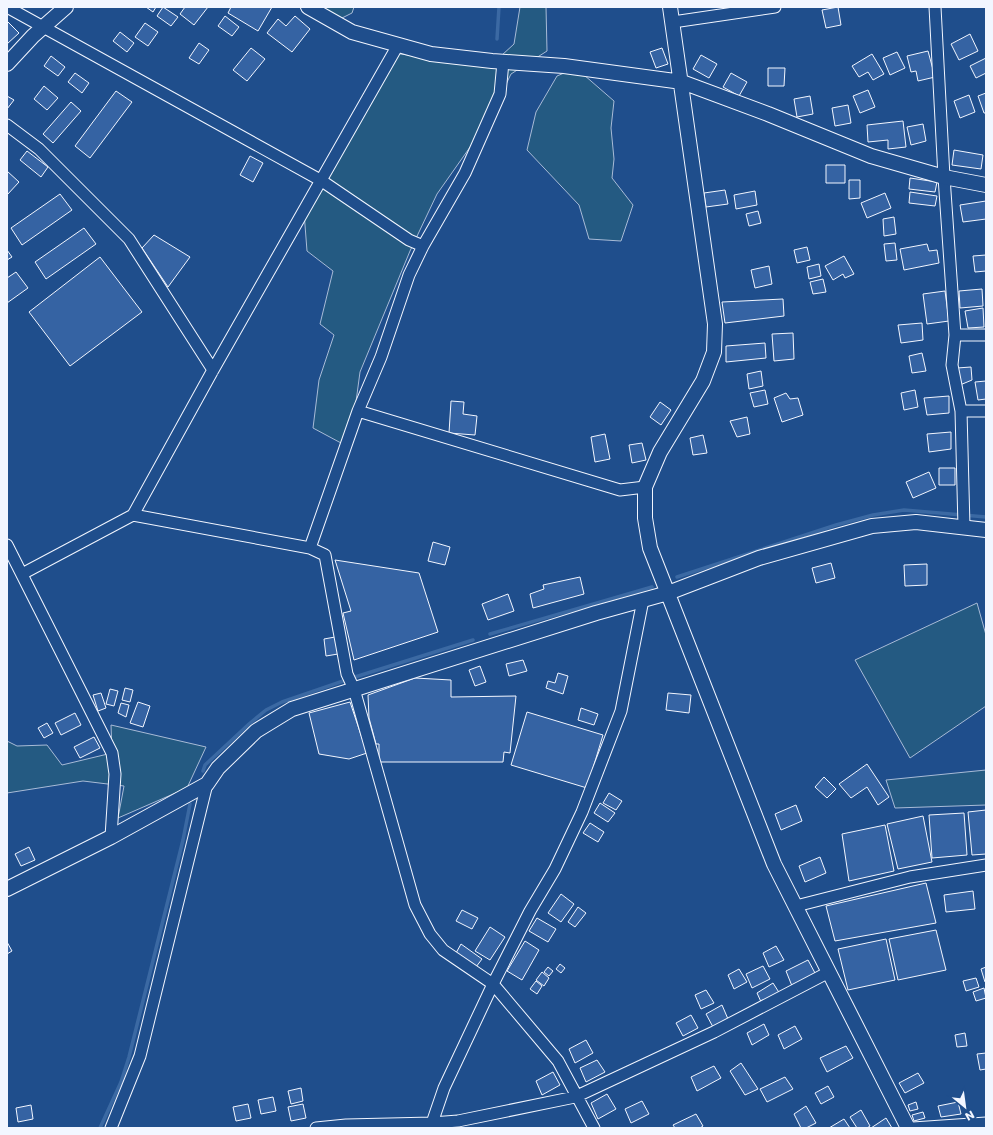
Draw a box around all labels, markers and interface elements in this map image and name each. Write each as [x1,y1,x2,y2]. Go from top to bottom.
north arrow [945,1087,985,1127]
text: N [962,1107,977,1125]

